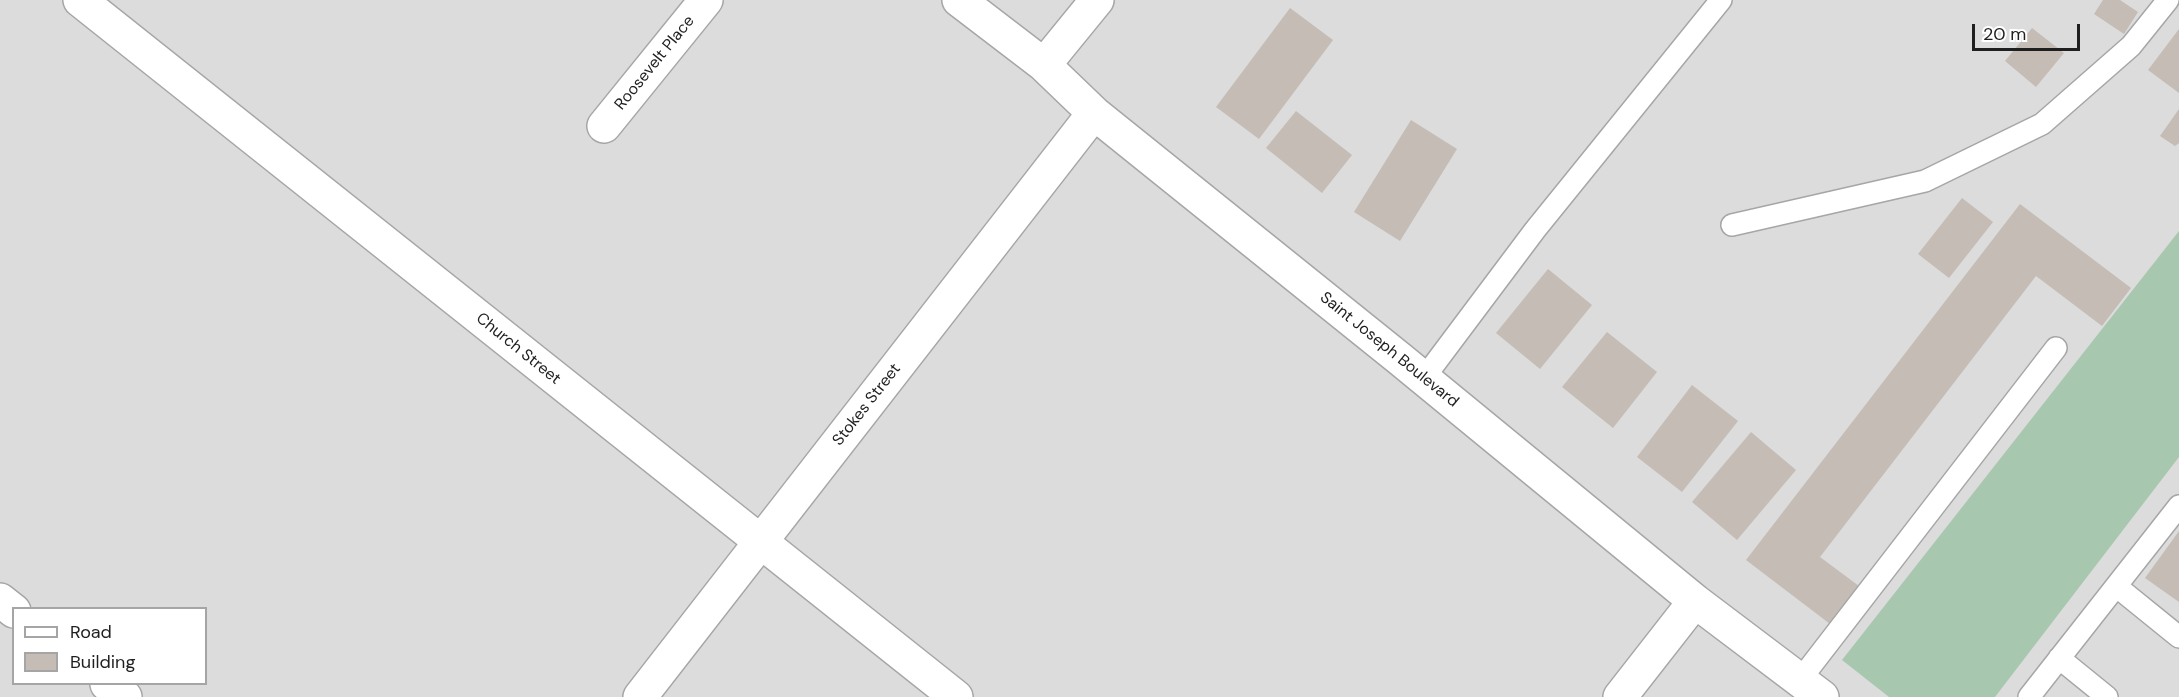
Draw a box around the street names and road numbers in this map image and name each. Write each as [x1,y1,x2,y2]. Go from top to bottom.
street label: Roosevelt Place [611,12,699,114]
street label: Saint Joseph Boulevard [1316,288,1462,412]
street label: Church Street [472,309,564,389]
street label: Stokes Street [829,360,905,450]

